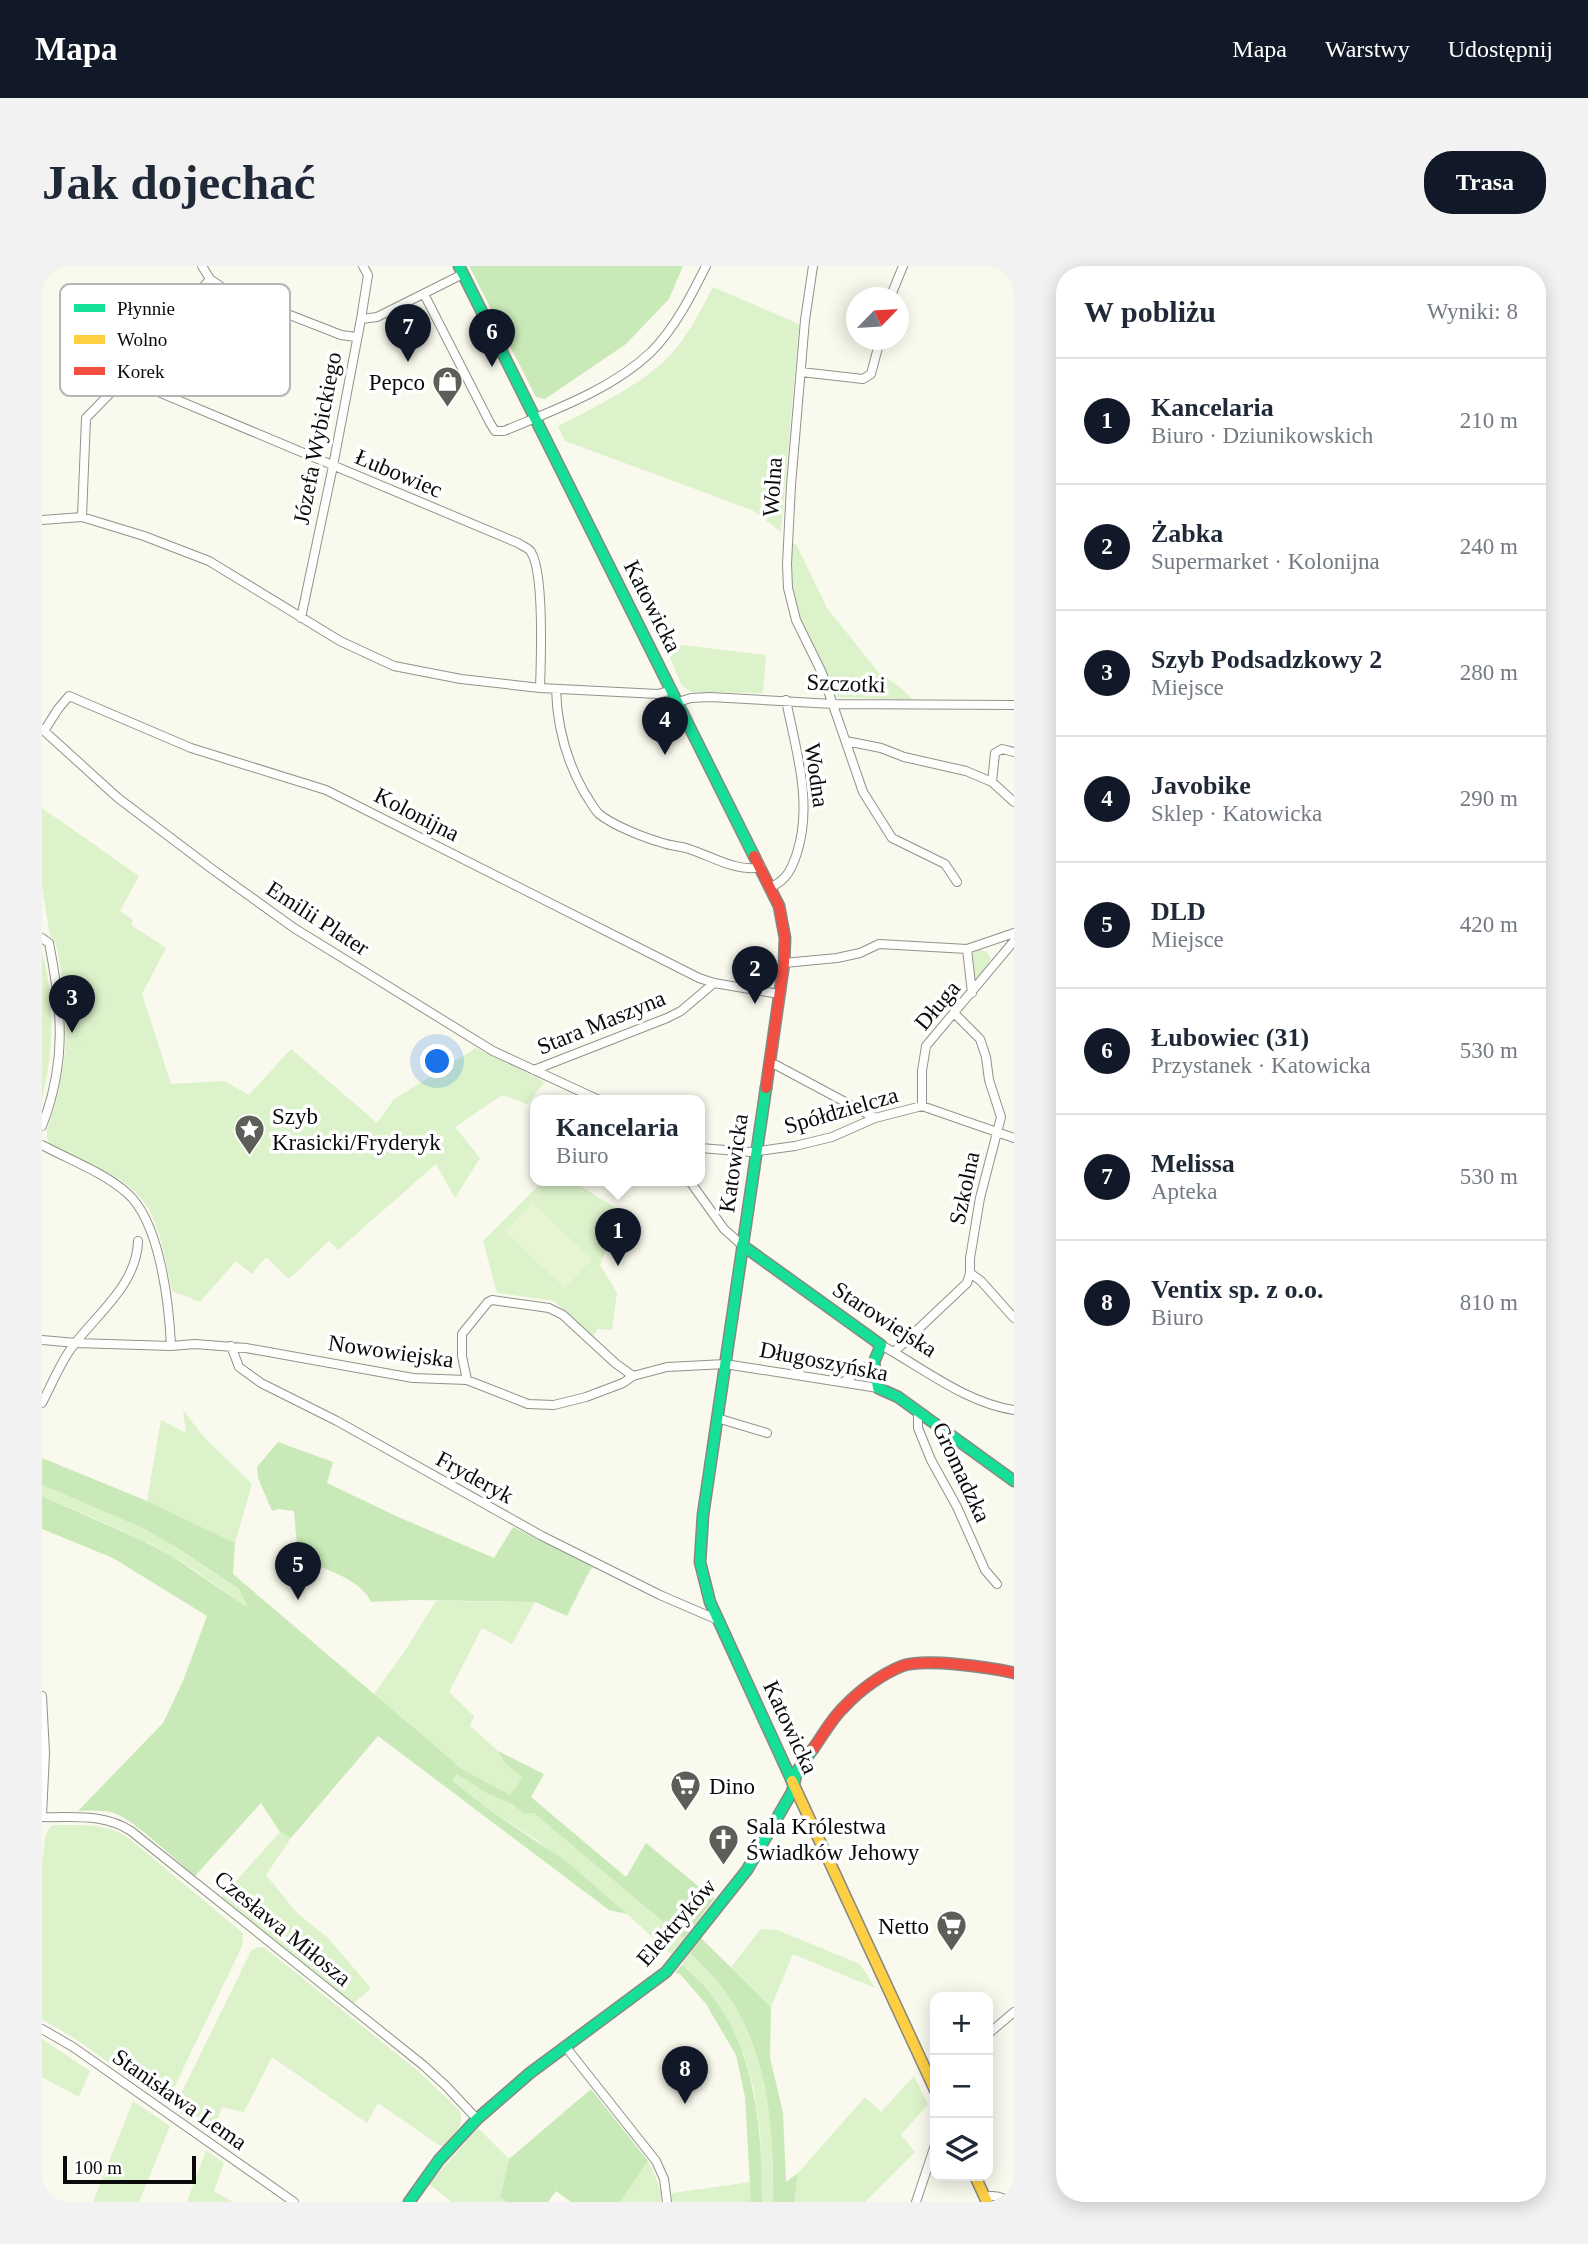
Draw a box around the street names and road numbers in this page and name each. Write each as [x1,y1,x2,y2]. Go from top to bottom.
street label: Józefa Wybickiego [289,350,346,526]
street label: Łubowiec [352,444,446,503]
street label: Wolna [758,457,787,518]
street label: Katowicka [619,556,686,656]
street label: Szczotki [806,670,886,697]
street label: Wodna [800,741,833,809]
street label: Kolonijna [370,782,463,846]
street label: Emilii Plater [262,876,374,961]
street label: Długa [910,976,965,1035]
street label: Stara Maszyna [533,985,669,1060]
street label: Spółdzielcza [781,1082,901,1139]
street label: Katowicka [714,1112,753,1214]
street label: Szkolna [945,1149,984,1227]
street label: Starowiejska [828,1277,941,1362]
street label: Nowowiejska [327,1330,455,1373]
street label: Długoszyńska [758,1337,890,1386]
street label: Gromadzka [928,1418,996,1526]
street label: Fryderyk [432,1446,518,1509]
street label: Katowicka [758,1677,823,1778]
street label: Czesława Miłosza [210,1866,356,1991]
street label: Elektryków [632,1873,721,1971]
street label: Stanisława Lema [108,2044,251,2155]

